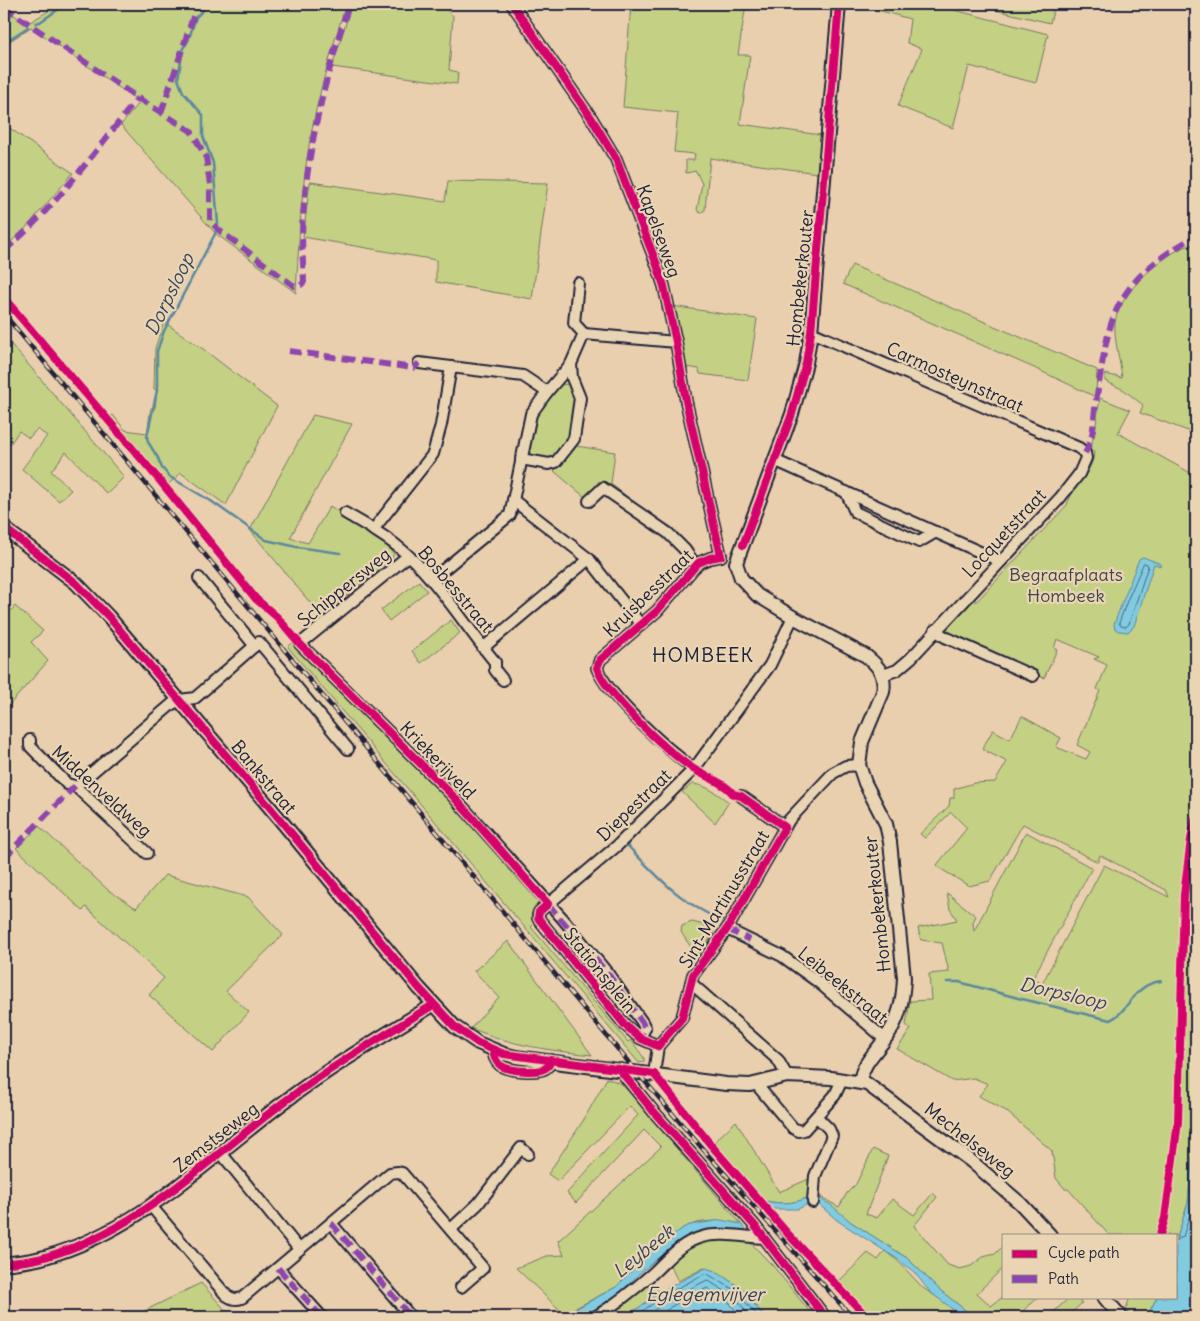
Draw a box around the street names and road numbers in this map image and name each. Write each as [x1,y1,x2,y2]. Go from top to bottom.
street label: Kapelseweg [632,181,686,281]
street label: Hombekerkouter [781,208,819,347]
street label: Carmosteynstraat [883,336,1027,418]
street label: Locquetstraat [957,484,1051,582]
street label: Bosbesstraat [413,541,499,637]
street label: Schippersweg [293,542,395,632]
street label: Kruisbesstraat [598,544,698,642]
street label: Kriekerijveld [395,716,481,804]
street label: Bankstraat [226,735,302,819]
street label: Middenveldweg [47,740,157,842]
street label: Diepestraat [592,764,676,846]
street label: Sint-Martinusstraat [674,826,774,972]
street label: Hombekerkouter [858,834,896,973]
street label: Stationsplein [559,923,641,1017]
street label: Leibeekstraat [793,942,893,1028]
street label: Zemstseweg [169,1097,263,1177]
street label: Mechelseweg [920,1097,1020,1183]

